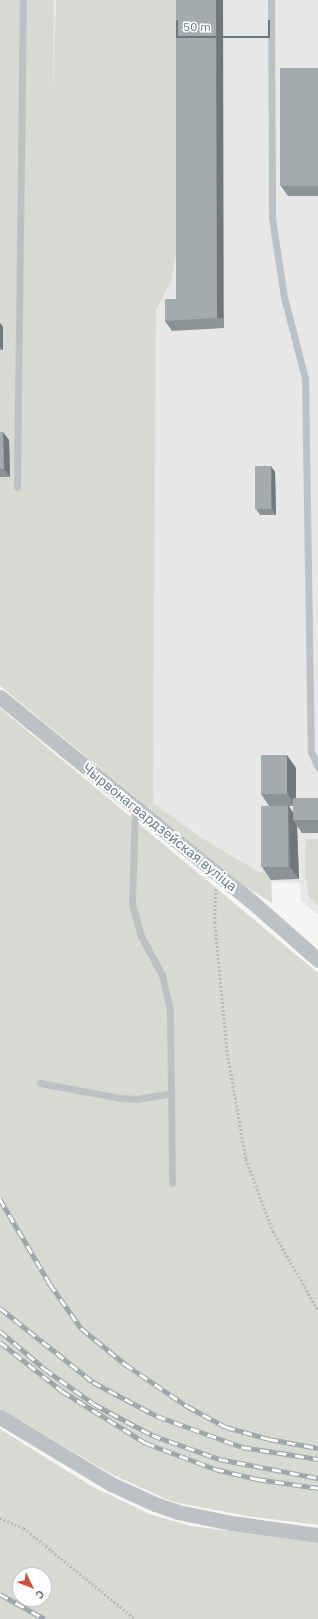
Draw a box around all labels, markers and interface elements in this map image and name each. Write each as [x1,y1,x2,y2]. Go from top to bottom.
scale bar [178,12,272,38]
text: 50 m [183,19,211,34]
street label: Чырвонагвардзейская вуліца [79,759,241,895]
north arrow [12,1567,52,1607]
text: С [32,1587,48,1602]

